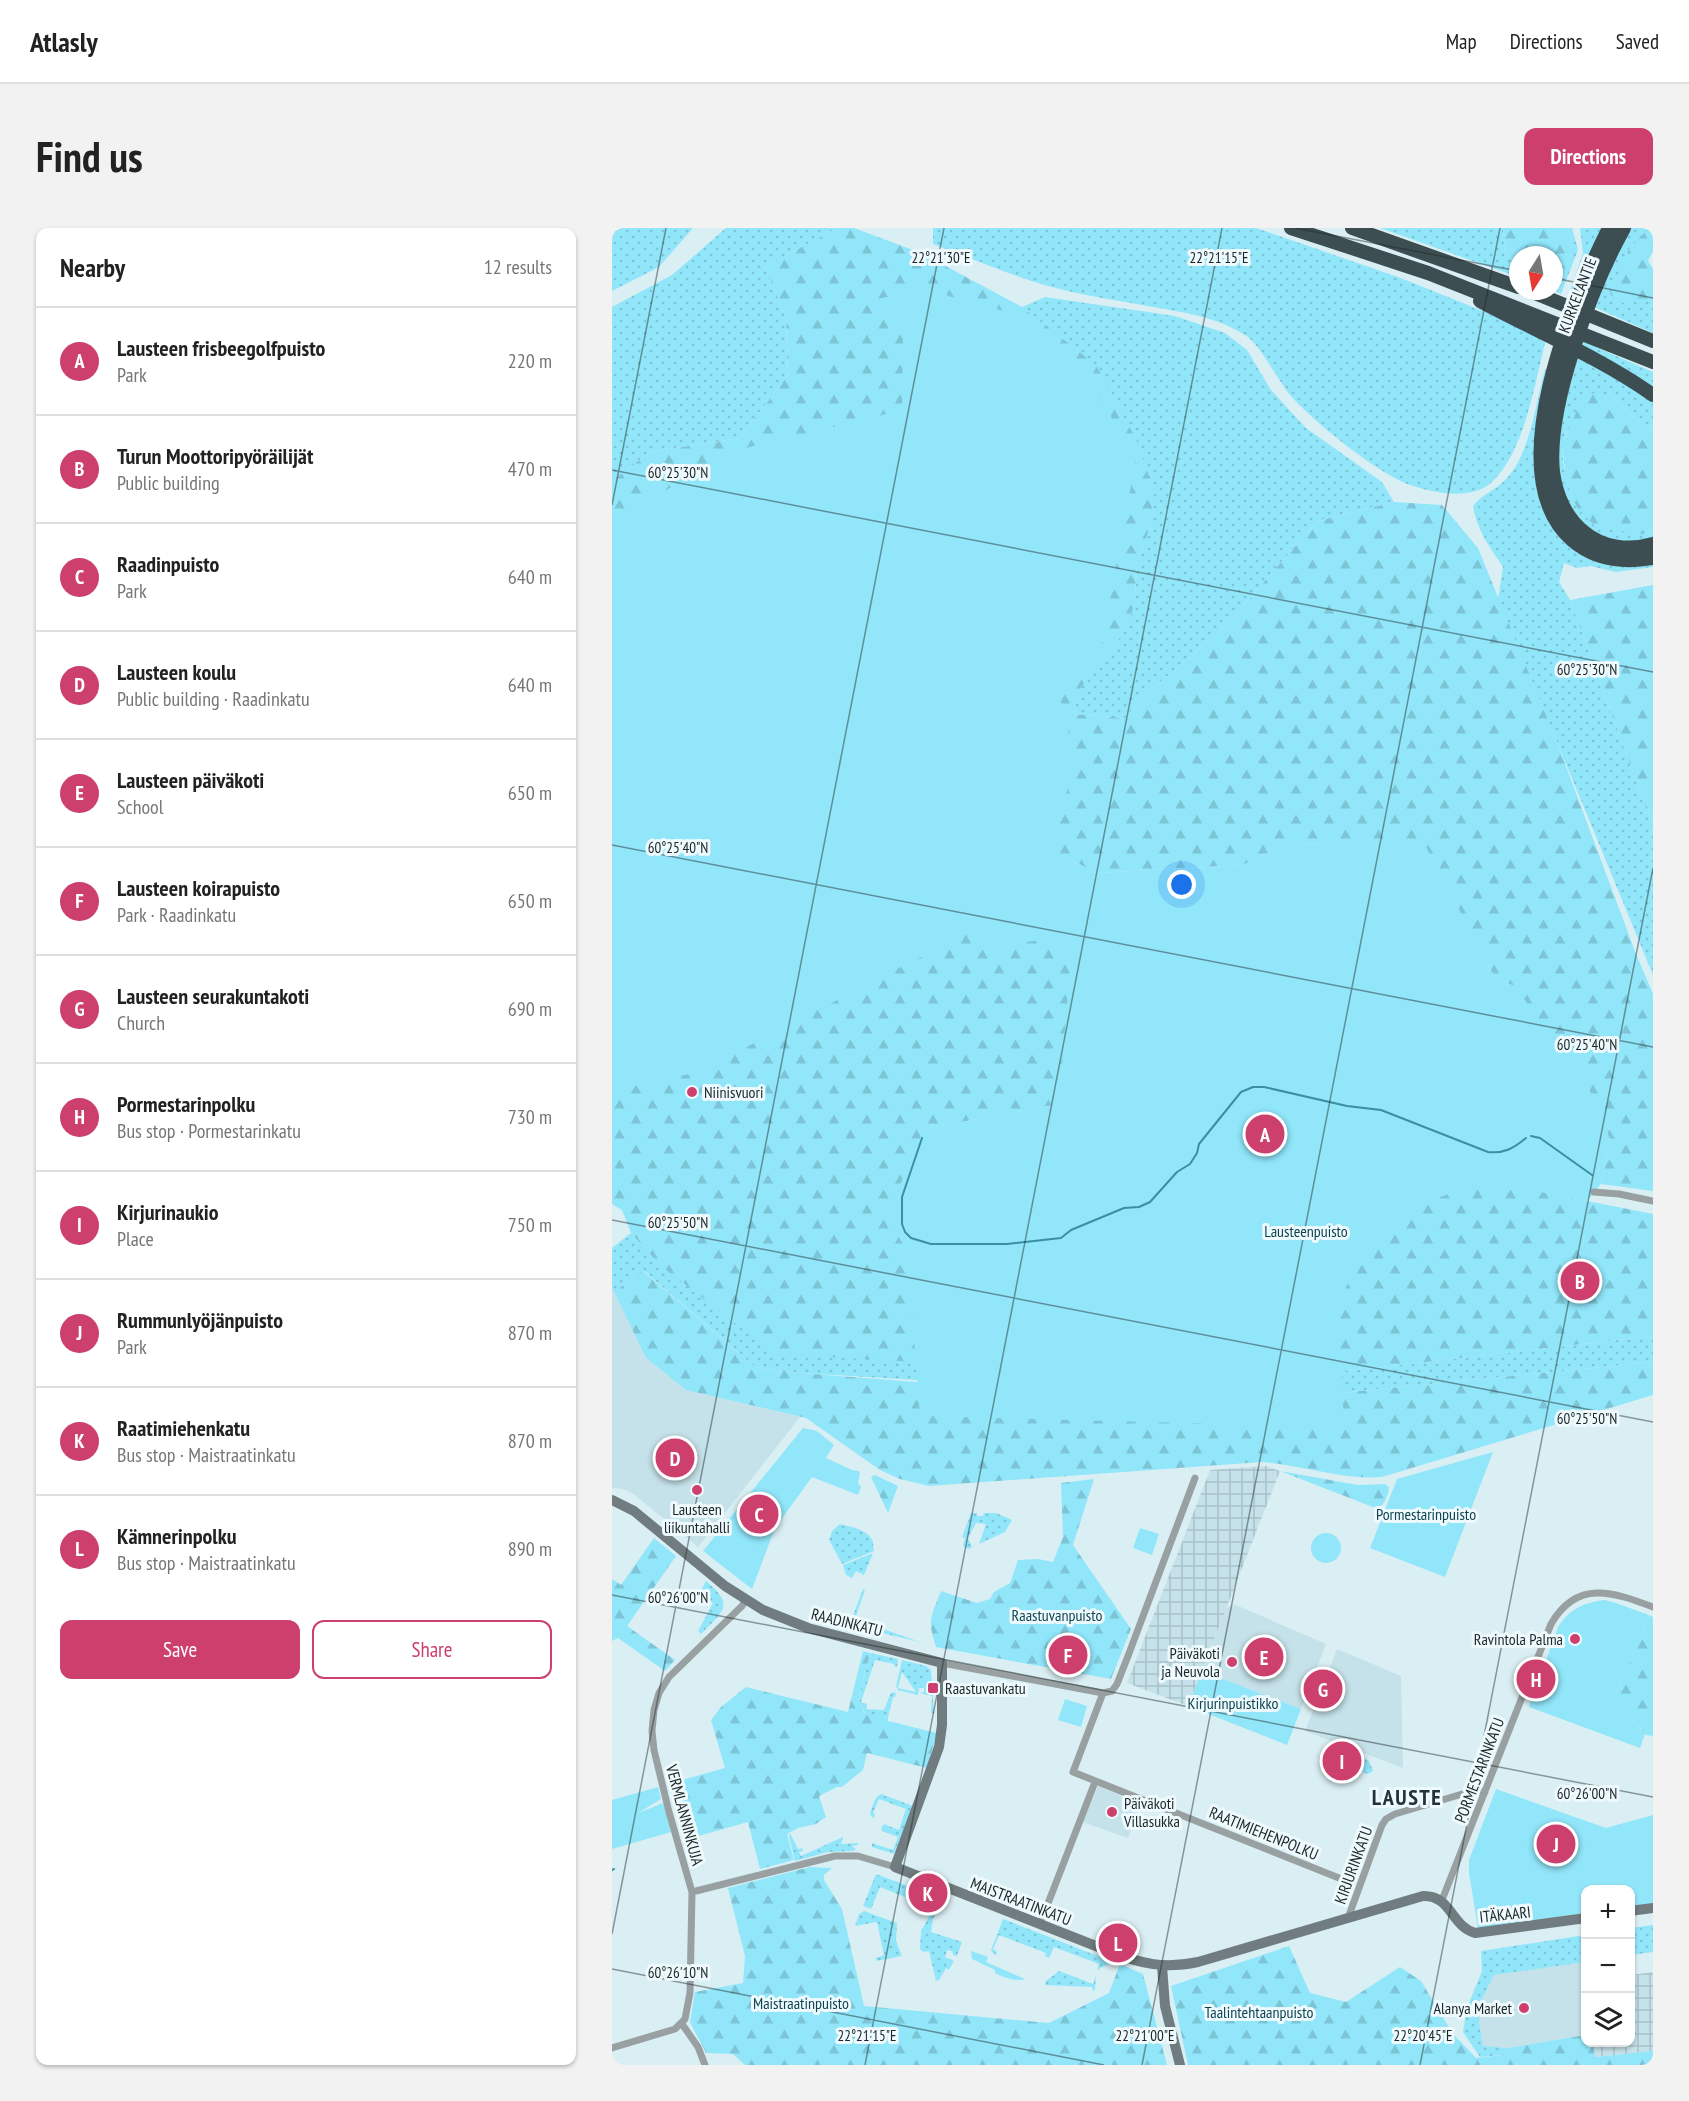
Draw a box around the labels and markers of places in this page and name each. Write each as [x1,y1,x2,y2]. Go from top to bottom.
place label: Niinisvuori [704,1082,763,1102]
marker: Niinisvuori [685,1085,699,1099]
pin: A [1246,1112,1284,1156]
pin: B [1560,1258,1600,1304]
pin: D [656,1436,694,1480]
marker: Lausteen liikuntahalli [690,1483,704,1497]
pin: C [740,1492,778,1536]
place label: Lausteen liikuntahalli [664,1499,730,1537]
place label: Ravintola Palma [1474,1629,1563,1649]
pin: F [1048,1632,1088,1678]
marker: Ravintola Palma [1568,1632,1582,1646]
pin: E [1244,1634,1284,1680]
place label: Päiväkoti ja Neuvola [1161,1643,1220,1681]
marker: Päiväkoti ja Neuvola [1225,1655,1239,1669]
pin: H [1516,1656,1556,1702]
pin: G [1304,1666,1342,1712]
place label: Raastuvankatu [945,1678,1026,1698]
marker: Raastuvankatu [926,1681,940,1695]
pin: I [1322,1738,1362,1784]
place label: Päiväkoti Villasukka [1123,1793,1180,1831]
marker: Päiväkoti Villasukka [1105,1805,1119,1819]
pin: J [1536,1822,1576,1866]
pin: K [908,1870,948,1916]
pin: L [1098,1920,1138,1966]
place label: Alanya Market [1433,1998,1513,2018]
marker: Alanya Market [1517,2001,1531,2015]

